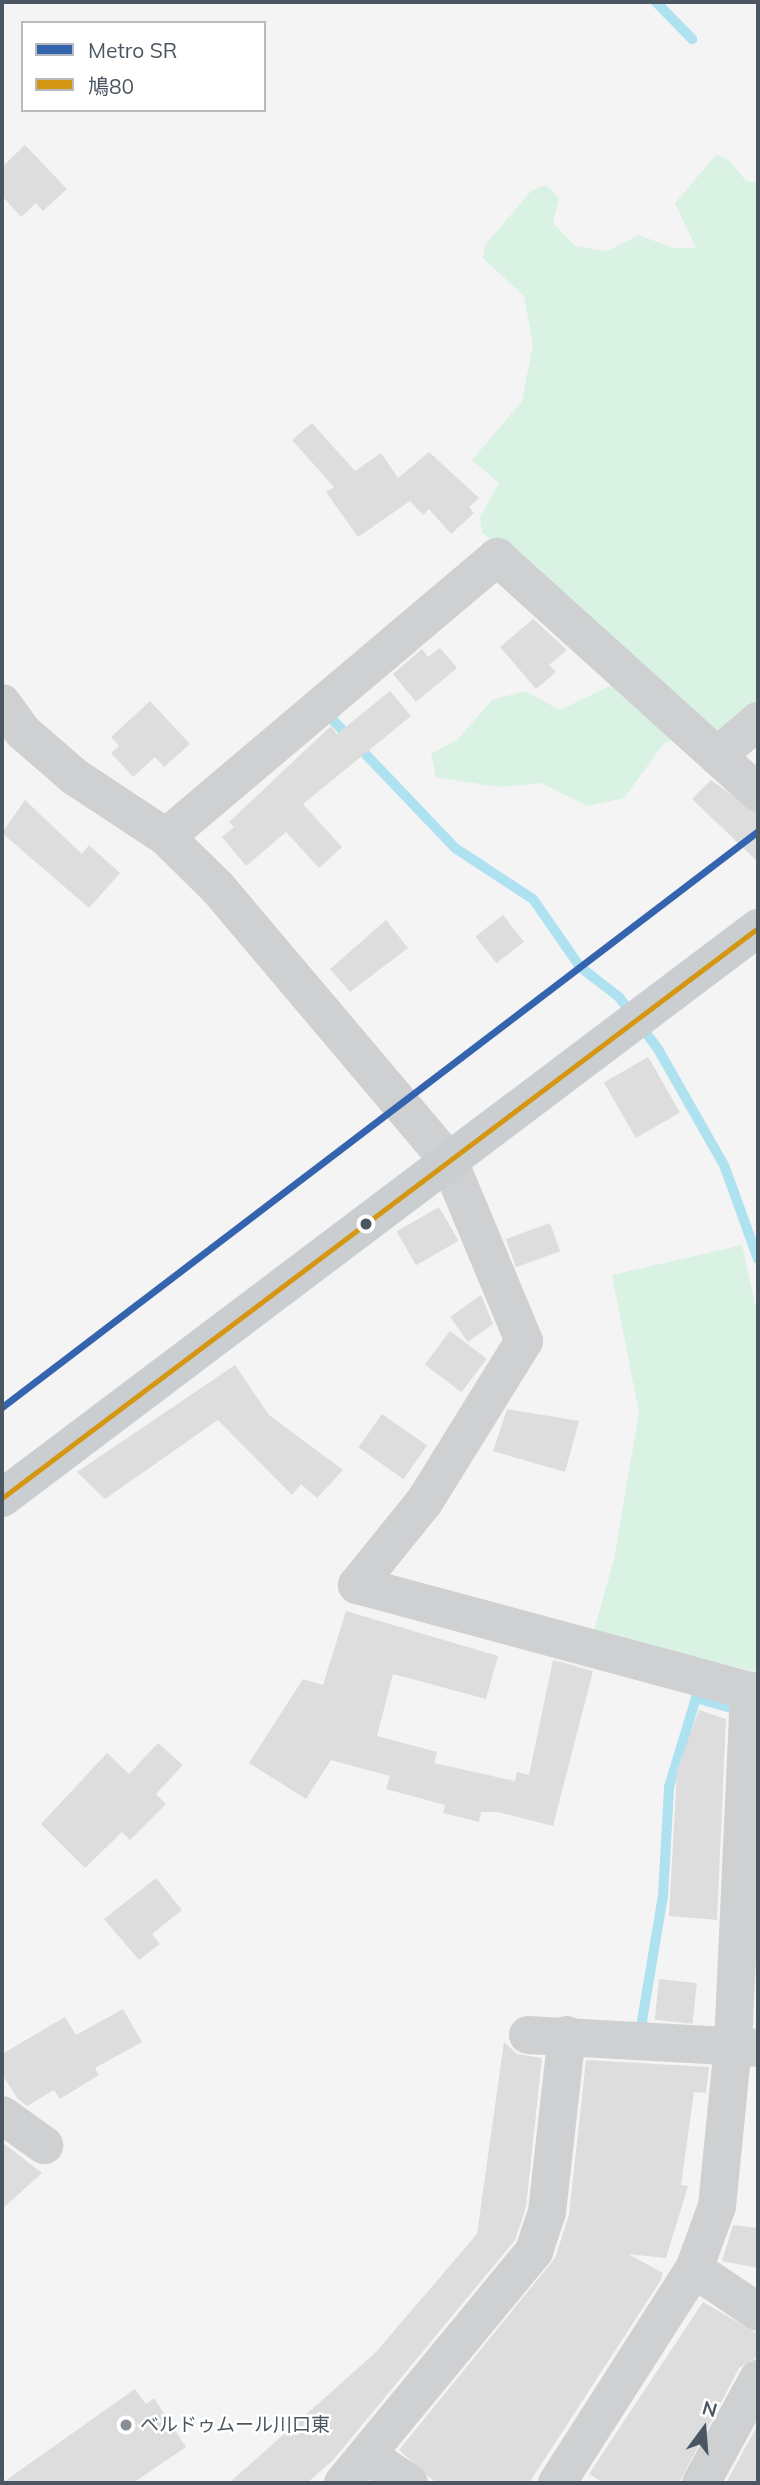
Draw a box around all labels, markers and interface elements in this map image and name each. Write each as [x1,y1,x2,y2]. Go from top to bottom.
legend [21,21,266,112]
text: Metro SR [88,37,177,63]
text: 鳩80 [88,73,134,99]
unlabelled marker [359,1217,373,1231]
north arrow [669,2394,739,2464]
text: N [700,2395,720,2422]
place label: ベルドゥムール川口東 [140,2414,330,2436]
marker: ベルドゥムール川口東 [118,2417,134,2433]

